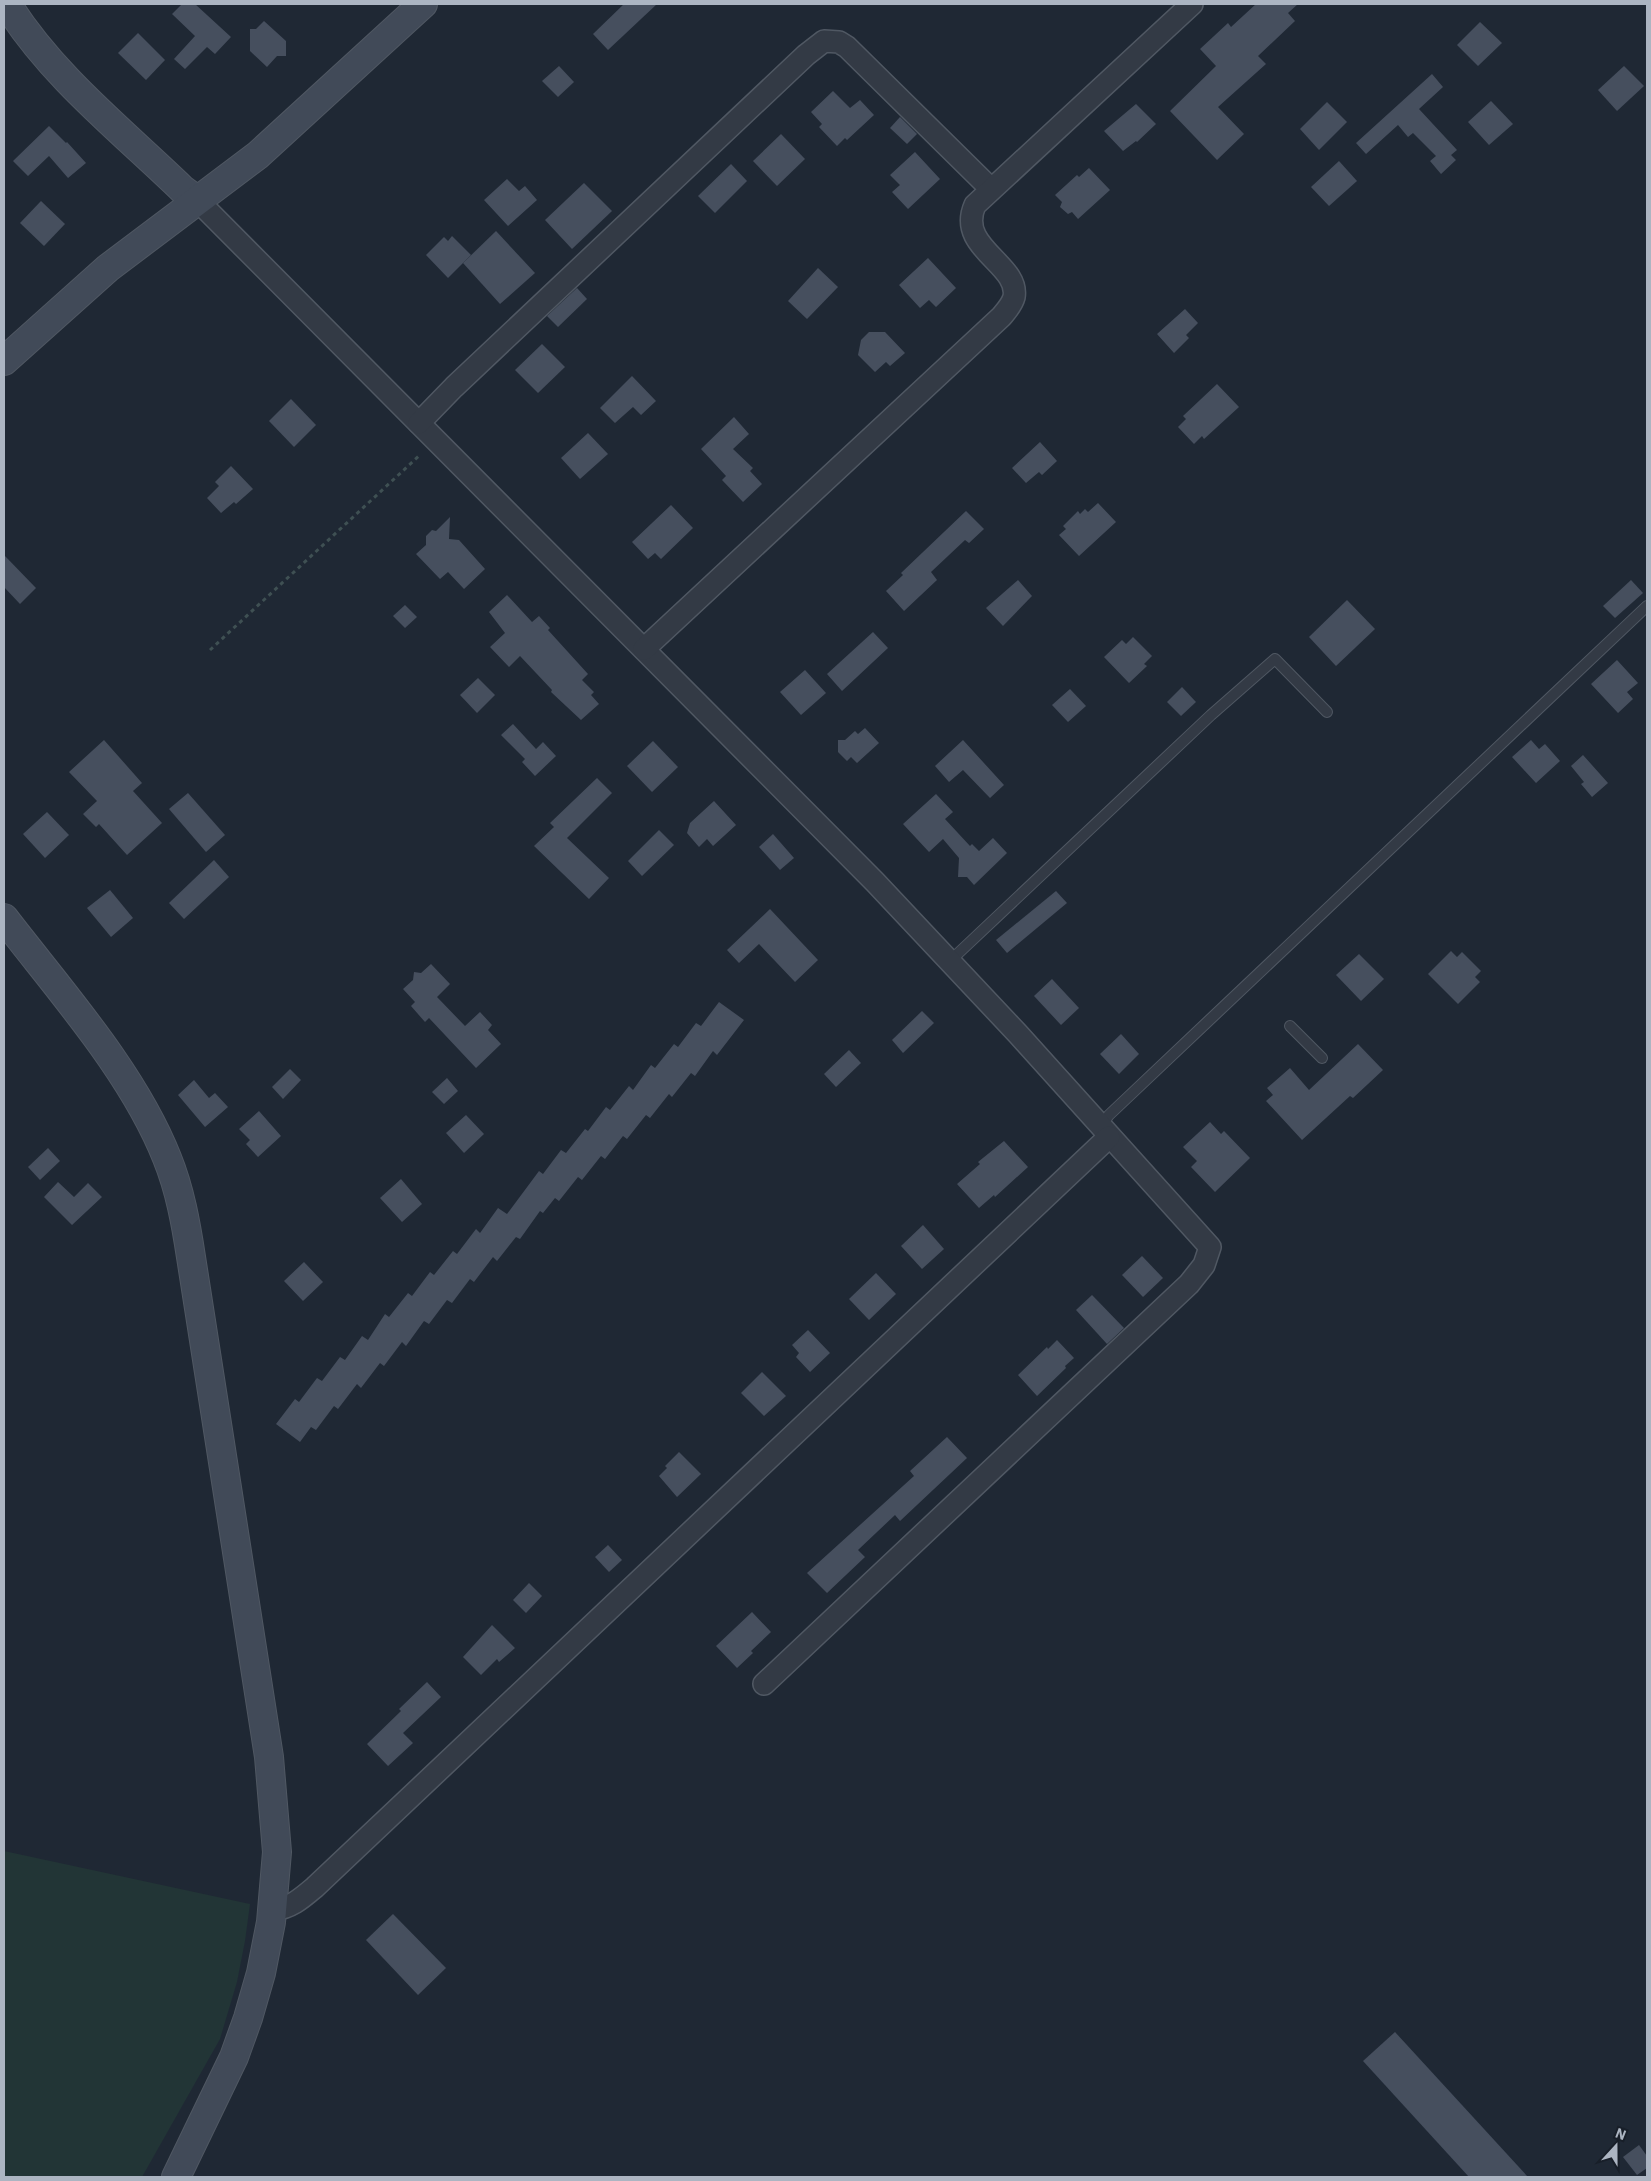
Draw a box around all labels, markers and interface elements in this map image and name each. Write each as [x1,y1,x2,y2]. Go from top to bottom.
north arrow [1591,2121,1641,2171]
text: N [1613,2124,1629,2144]

